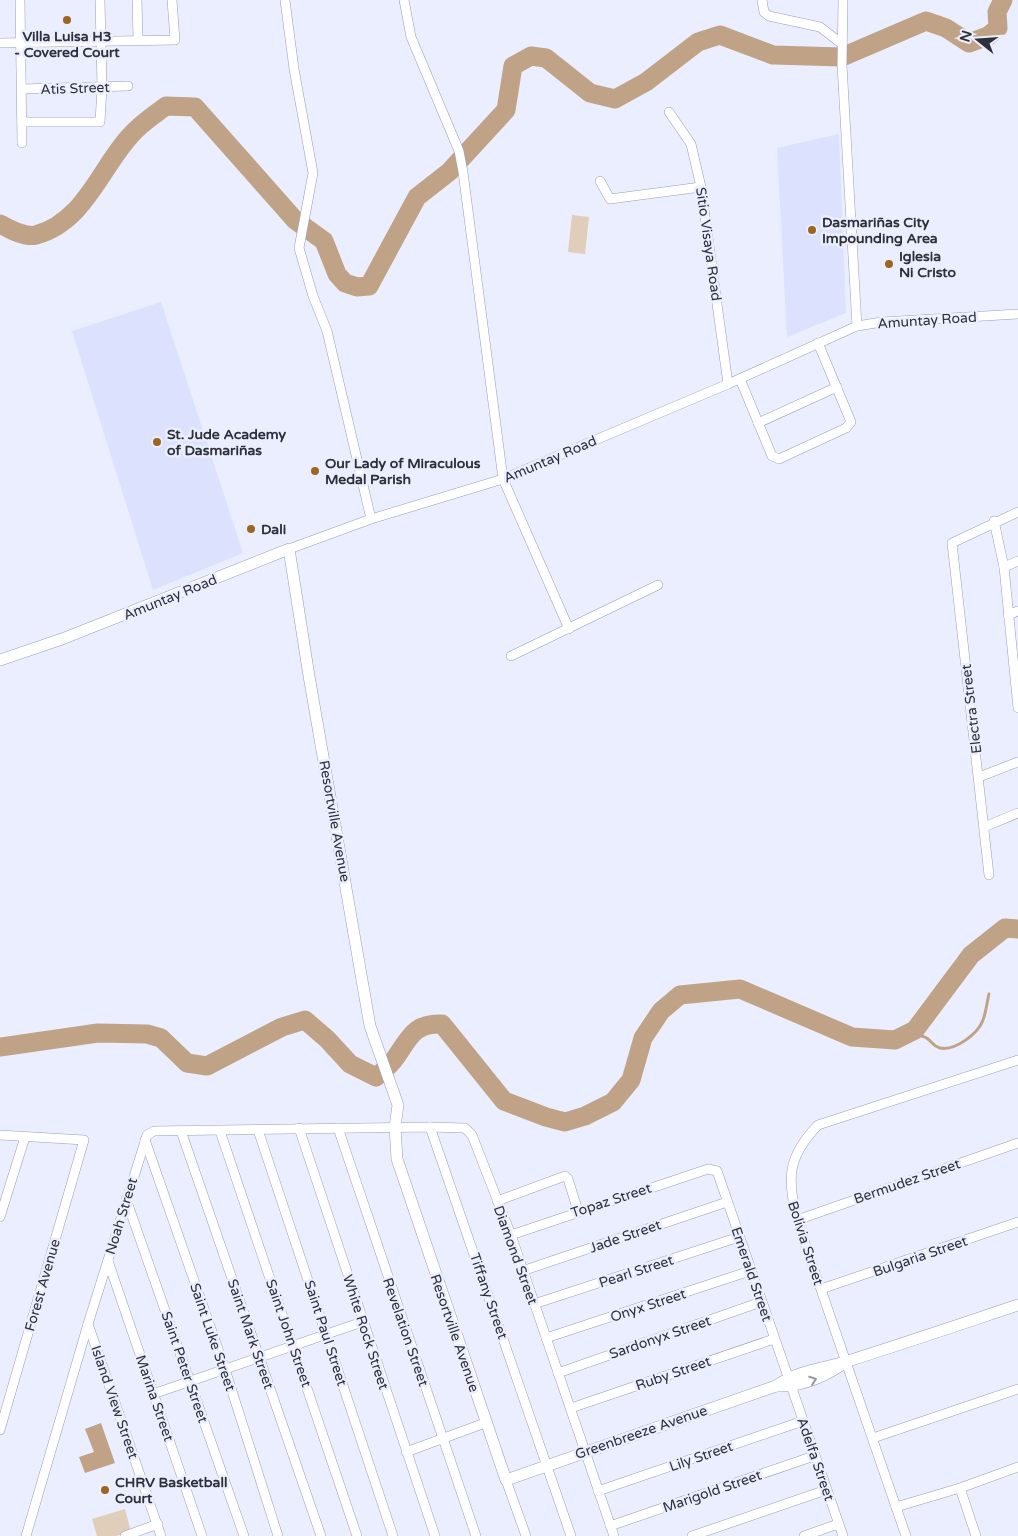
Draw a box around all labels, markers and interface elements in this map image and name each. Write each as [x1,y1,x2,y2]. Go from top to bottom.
marker: Villa Luisa H3 - Covered Court [61,14,73,26]
north arrow [953,15,1003,65]
place label: Villa Luisa H3 - Covered Court [14,28,120,61]
text: N [956,28,976,44]
street label: Atis Street [40,79,111,98]
street label: Sitio Visaya Road [692,186,725,302]
place label: Dasmariñas City Impounding Area [822,214,938,247]
marker: Dasmariñas City Impounding Area [806,224,818,236]
place label: Iglesia Ni Cristo [899,248,957,281]
marker: Iglesia Ni Cristo [883,258,895,270]
street label: Amuntay Road [877,309,977,332]
place label: St. Jude Academy of Dasmariñas [167,426,286,459]
street label: Amuntay Road [501,432,599,487]
marker: St. Jude Academy of Dasmariñas [151,436,163,448]
place label: Our Lady of Miraculous Medal Parish [325,455,481,488]
marker: Our Lady of Miraculous Medal Parish [309,465,321,477]
place label: Dali [261,521,286,538]
marker: Dali [245,523,257,535]
street label: Amuntay Road [121,571,219,624]
street label: Electra Street [957,663,985,755]
street label: Resortville Avenue [315,759,354,883]
street label: Bermudez Street [852,1155,963,1208]
street label: Noah Street [102,1175,141,1257]
street label: Topaz Street [569,1179,654,1221]
street label: Bolivia Street [784,1199,827,1288]
street label: Diamond Street [490,1203,542,1308]
street label: Jade Street [587,1216,664,1257]
street label: Emerald Street [727,1225,776,1324]
street label: Bulgaria Street [871,1232,970,1281]
street label: Forest Avenue [21,1237,64,1333]
street label: Tiffany Street [466,1251,511,1342]
street label: Pearl Street [597,1251,676,1292]
street label: White Rock Street [339,1272,392,1393]
street label: Resortville Avenue [426,1272,483,1394]
street label: Revelation Street [379,1276,432,1389]
street label: Saint Mark Street [224,1277,278,1392]
street label: Saint John Street [262,1277,315,1390]
street label: Saint Paul Street [300,1278,351,1389]
street label: Saint Luke Street [186,1281,239,1394]
street label: Onyx Street [608,1285,689,1326]
street label: Saint Peter Street [158,1309,212,1426]
street label: Sardonyx Street [607,1312,714,1363]
street label: Island View Street [87,1343,142,1462]
street label: Ruby Street [633,1352,714,1394]
street label: Marina Street [132,1353,177,1444]
one-way arrow [808,1376,816,1386]
street label: Greenbreeze Avenue [573,1402,710,1463]
street label: Adelfa Street [793,1415,838,1504]
street label: Lily Street [667,1437,736,1475]
street label: Marigold Street [660,1466,765,1516]
place label: CHRV Basketball Court [115,1474,227,1507]
marker: CHRV Basketball Court [99,1484,111,1496]

